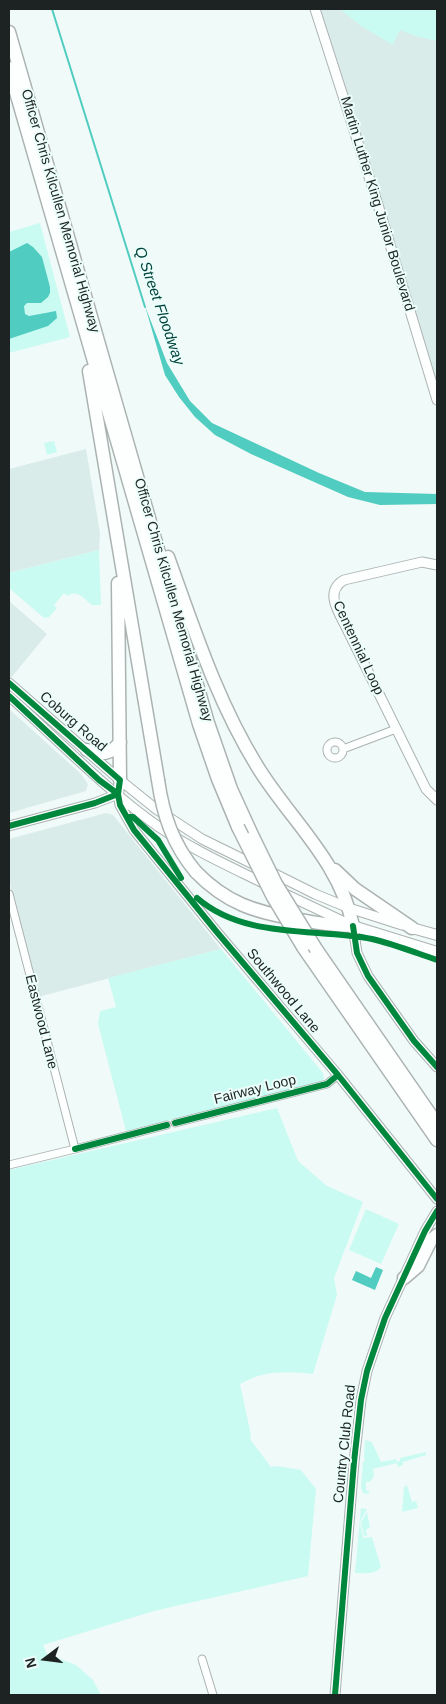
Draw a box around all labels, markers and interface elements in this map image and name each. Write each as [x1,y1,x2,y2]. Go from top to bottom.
street label: Officer Chris Kilcullen Memorial Highway [17,87,103,335]
street label: Martin Luther King Junior Boulevard [336,95,418,313]
water label: Q Street Floodway [130,244,188,368]
street label: Officer Chris Kilcullen Memorial Highway [130,476,216,724]
street label: Centennial Loop [329,598,387,698]
street label: Coburg Road [36,688,110,756]
street label: Southwood Lane [243,945,323,1037]
street label: Eastwood Lane [21,973,61,1071]
street label: Fairway Loop [212,1072,298,1108]
street label: Country Club Road [330,1384,360,1504]
north arrow [20,1634,70,1684]
text: N [21,1656,40,1670]

